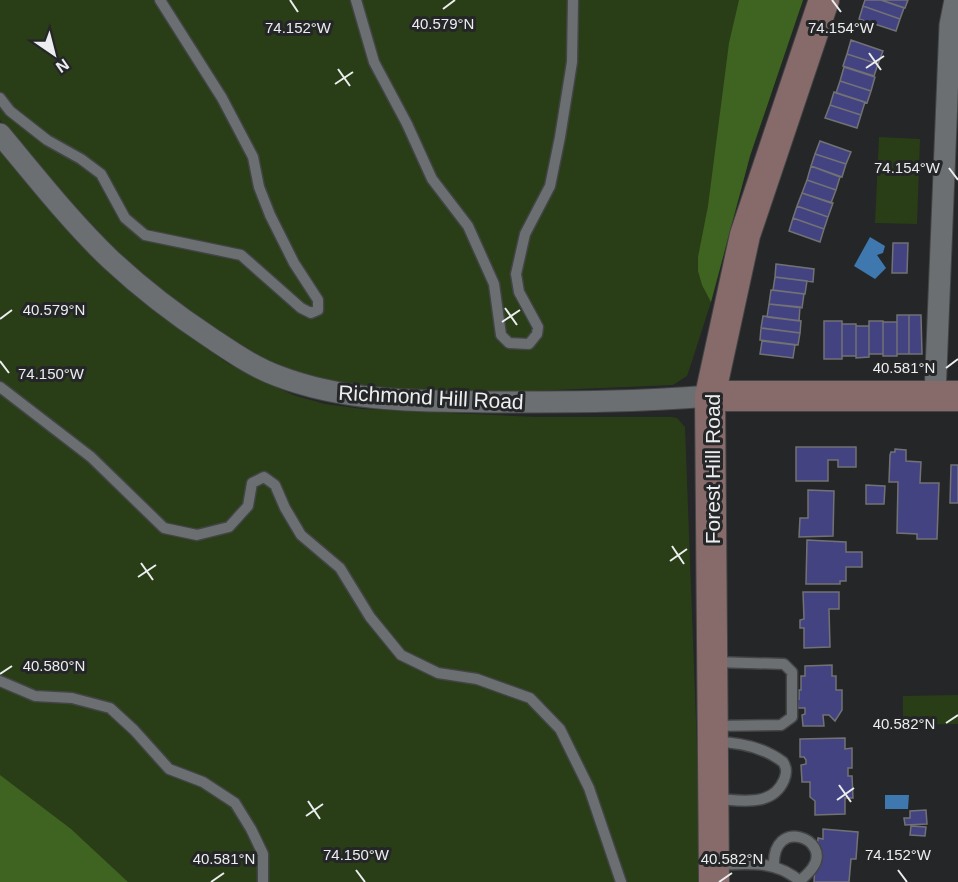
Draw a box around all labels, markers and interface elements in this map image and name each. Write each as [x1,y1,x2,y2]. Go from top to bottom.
text: 40.579°N [412,15,474,32]
text: 74.152°W [265,19,332,36]
text: 74.154°W [808,19,875,36]
north arrow [24,24,84,84]
text: N [53,56,72,76]
text: 74.154°W [874,159,941,176]
text: 40.579°N [23,301,85,318]
text: 40.581°N [873,359,935,376]
text: 74.150°W [18,365,85,382]
street label: Richmond Hill Road [338,381,524,413]
street label: Forest Hill Road [701,394,724,544]
text: 40.580°N [23,657,85,674]
text: 40.582°N [873,715,935,732]
text: 74.150°W [323,846,390,863]
text: 74.152°W [865,846,932,863]
text: 40.581°N [193,850,255,867]
text: 40.582°N [701,850,763,867]

